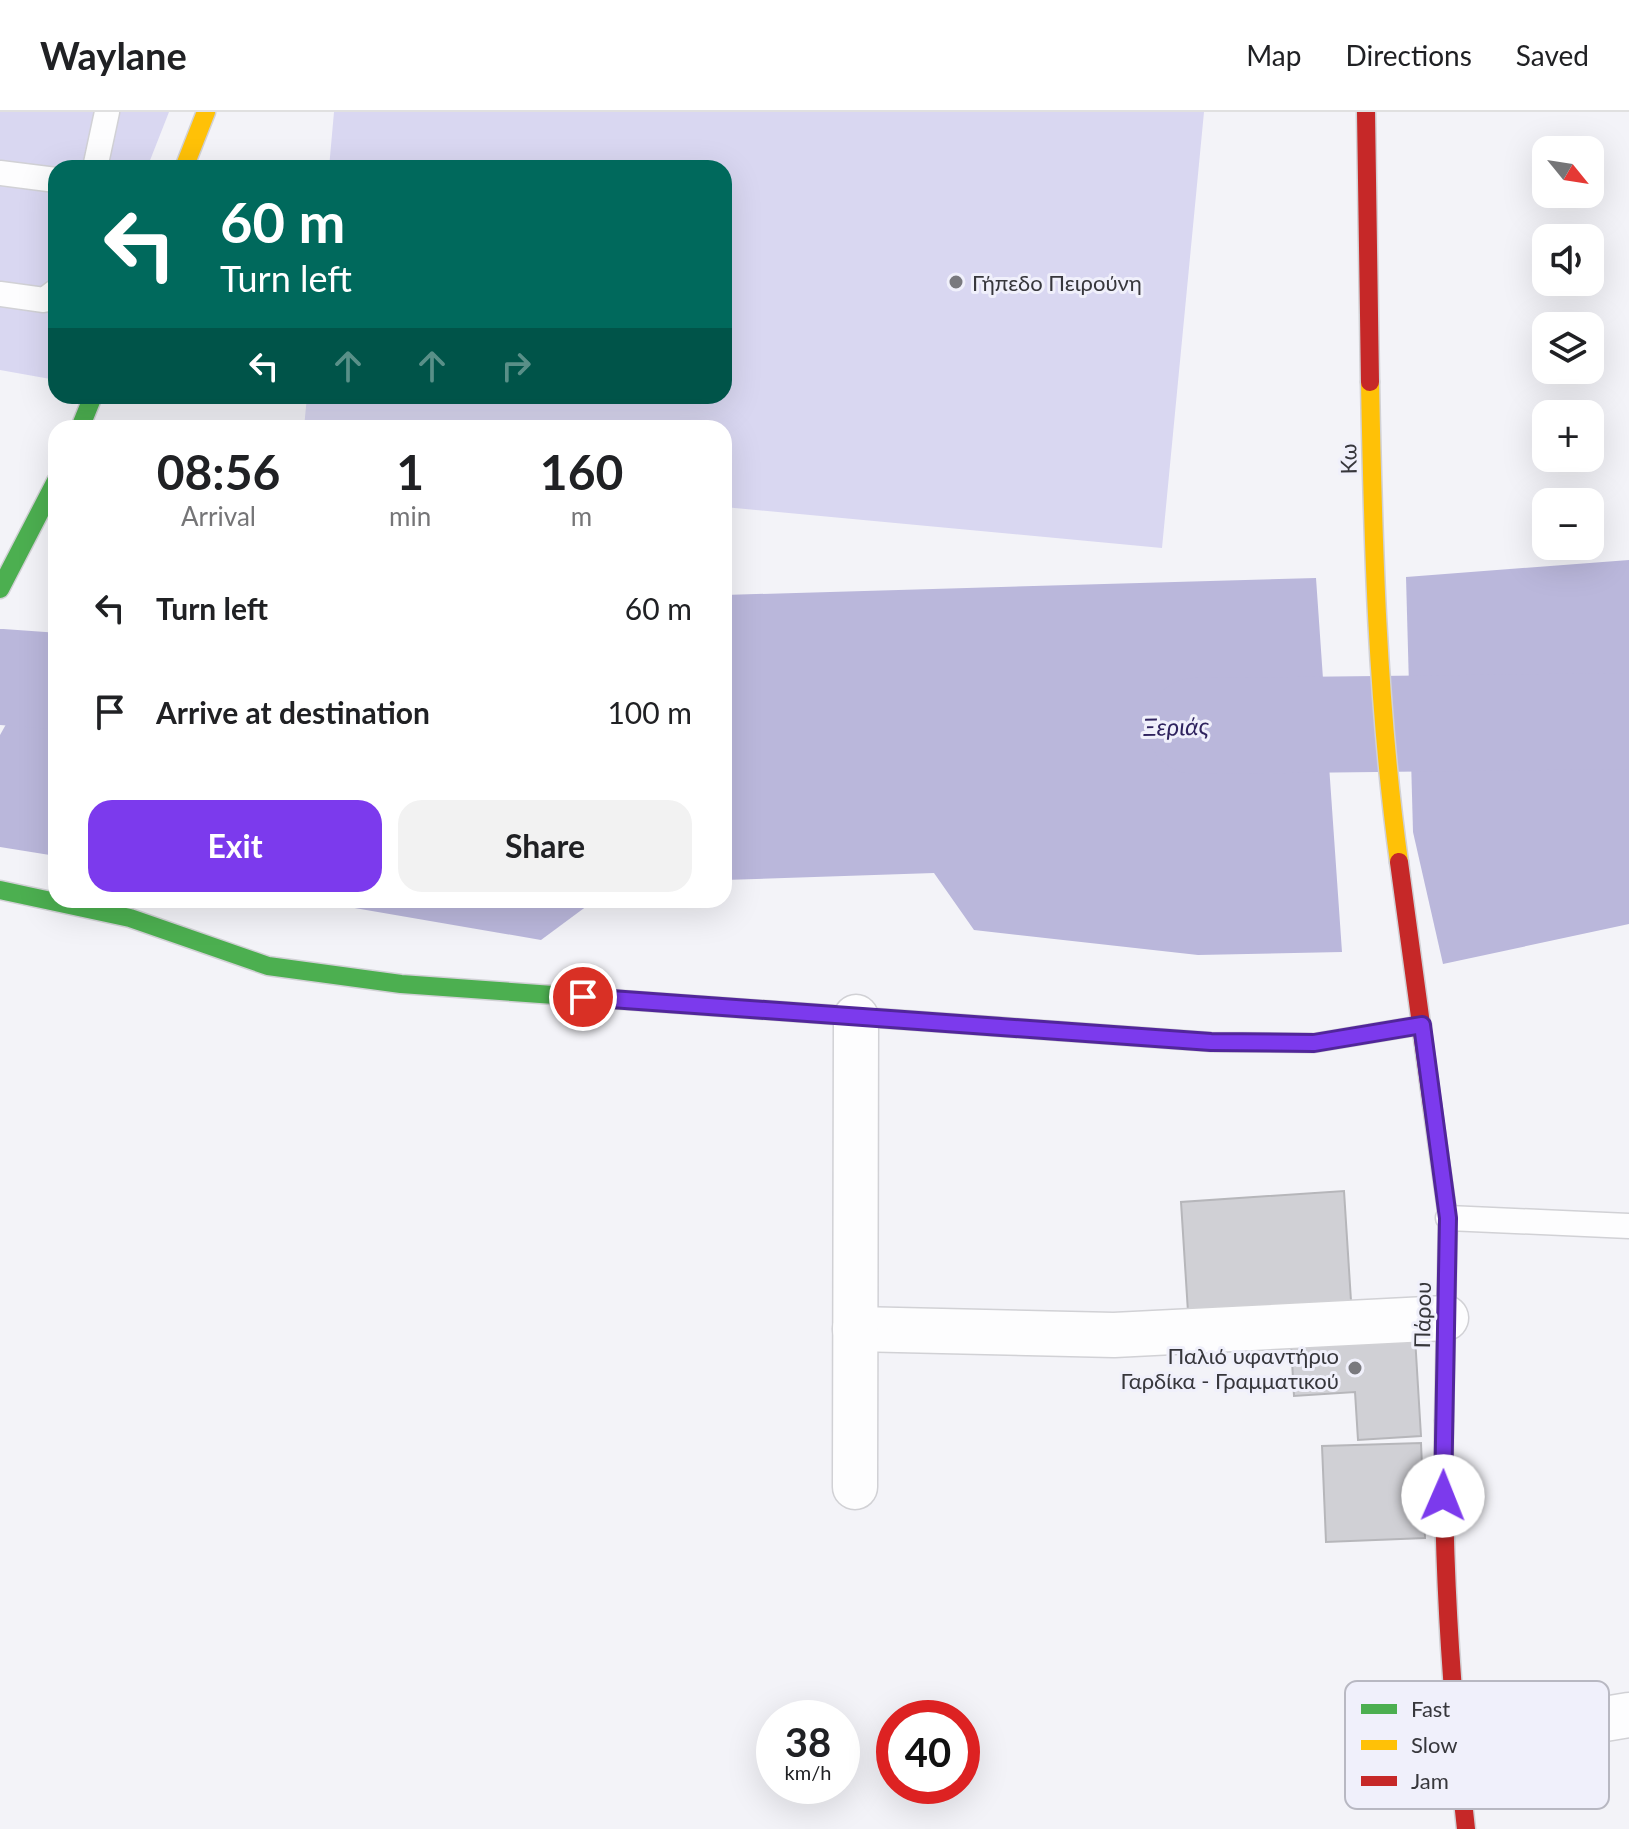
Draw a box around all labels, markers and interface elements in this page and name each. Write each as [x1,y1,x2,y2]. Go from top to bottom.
text: Waylane [40,32,187,78]
text: Map [1246,38,1301,72]
text: Directions [1345,38,1472,72]
text: Saved [1516,38,1589,72]
north arrow [1532,136,1604,208]
map controls [1532,136,1604,560]
text: 60 m [220,188,345,255]
icon: left [88,192,192,296]
button: sound [1532,224,1604,296]
text: Turn left [220,256,352,300]
place label: Γήπεδο Πειρούνη [972,269,1142,296]
marker: Γήπεδο Πειρούνη [947,273,965,291]
button: layers [1532,312,1604,384]
icon: left [242,344,286,388]
icon: ahead [326,344,370,388]
icon: ahead [410,344,454,388]
icon: right [494,344,538,388]
button: + [1532,400,1604,472]
text: 08:56 [157,443,280,500]
text: 1 [396,443,424,500]
text: 160 [540,443,623,500]
street label: Κω [1334,443,1362,475]
button: − [1532,488,1604,560]
text: Arrival [181,500,256,532]
text: min [389,500,431,532]
text: m [571,500,592,532]
icon: left [88,586,132,630]
text: Turn left [156,590,268,626]
text: 60 m [625,590,692,626]
icon: arrive [88,690,132,734]
text: Arrive at destination [156,694,430,730]
text: 100 m [607,694,692,730]
water label: Ξεριάς [1143,711,1210,741]
button: Exit [88,800,382,892]
button: Share [398,800,692,892]
pin [549,963,617,1031]
icon: arrive [561,975,605,1019]
street label: Πάρου [1408,1282,1436,1348]
place label: Παλιό υφαντήριο Γαρδίκα - Γραμματικού [1121,1342,1339,1394]
marker: Παλιό υφαντήριο Γαρδίκα - Γραμματικού [1346,1359,1364,1377]
position arrow [1401,1454,1485,1538]
legend [1345,1681,1609,1809]
text: Fast [1411,1695,1450,1722]
speed limit sign: 40 [876,1700,980,1804]
text: 38 [785,1718,831,1766]
text: Slow [1411,1731,1458,1758]
text: km/h [785,1760,831,1784]
text: Jam [1411,1767,1449,1794]

